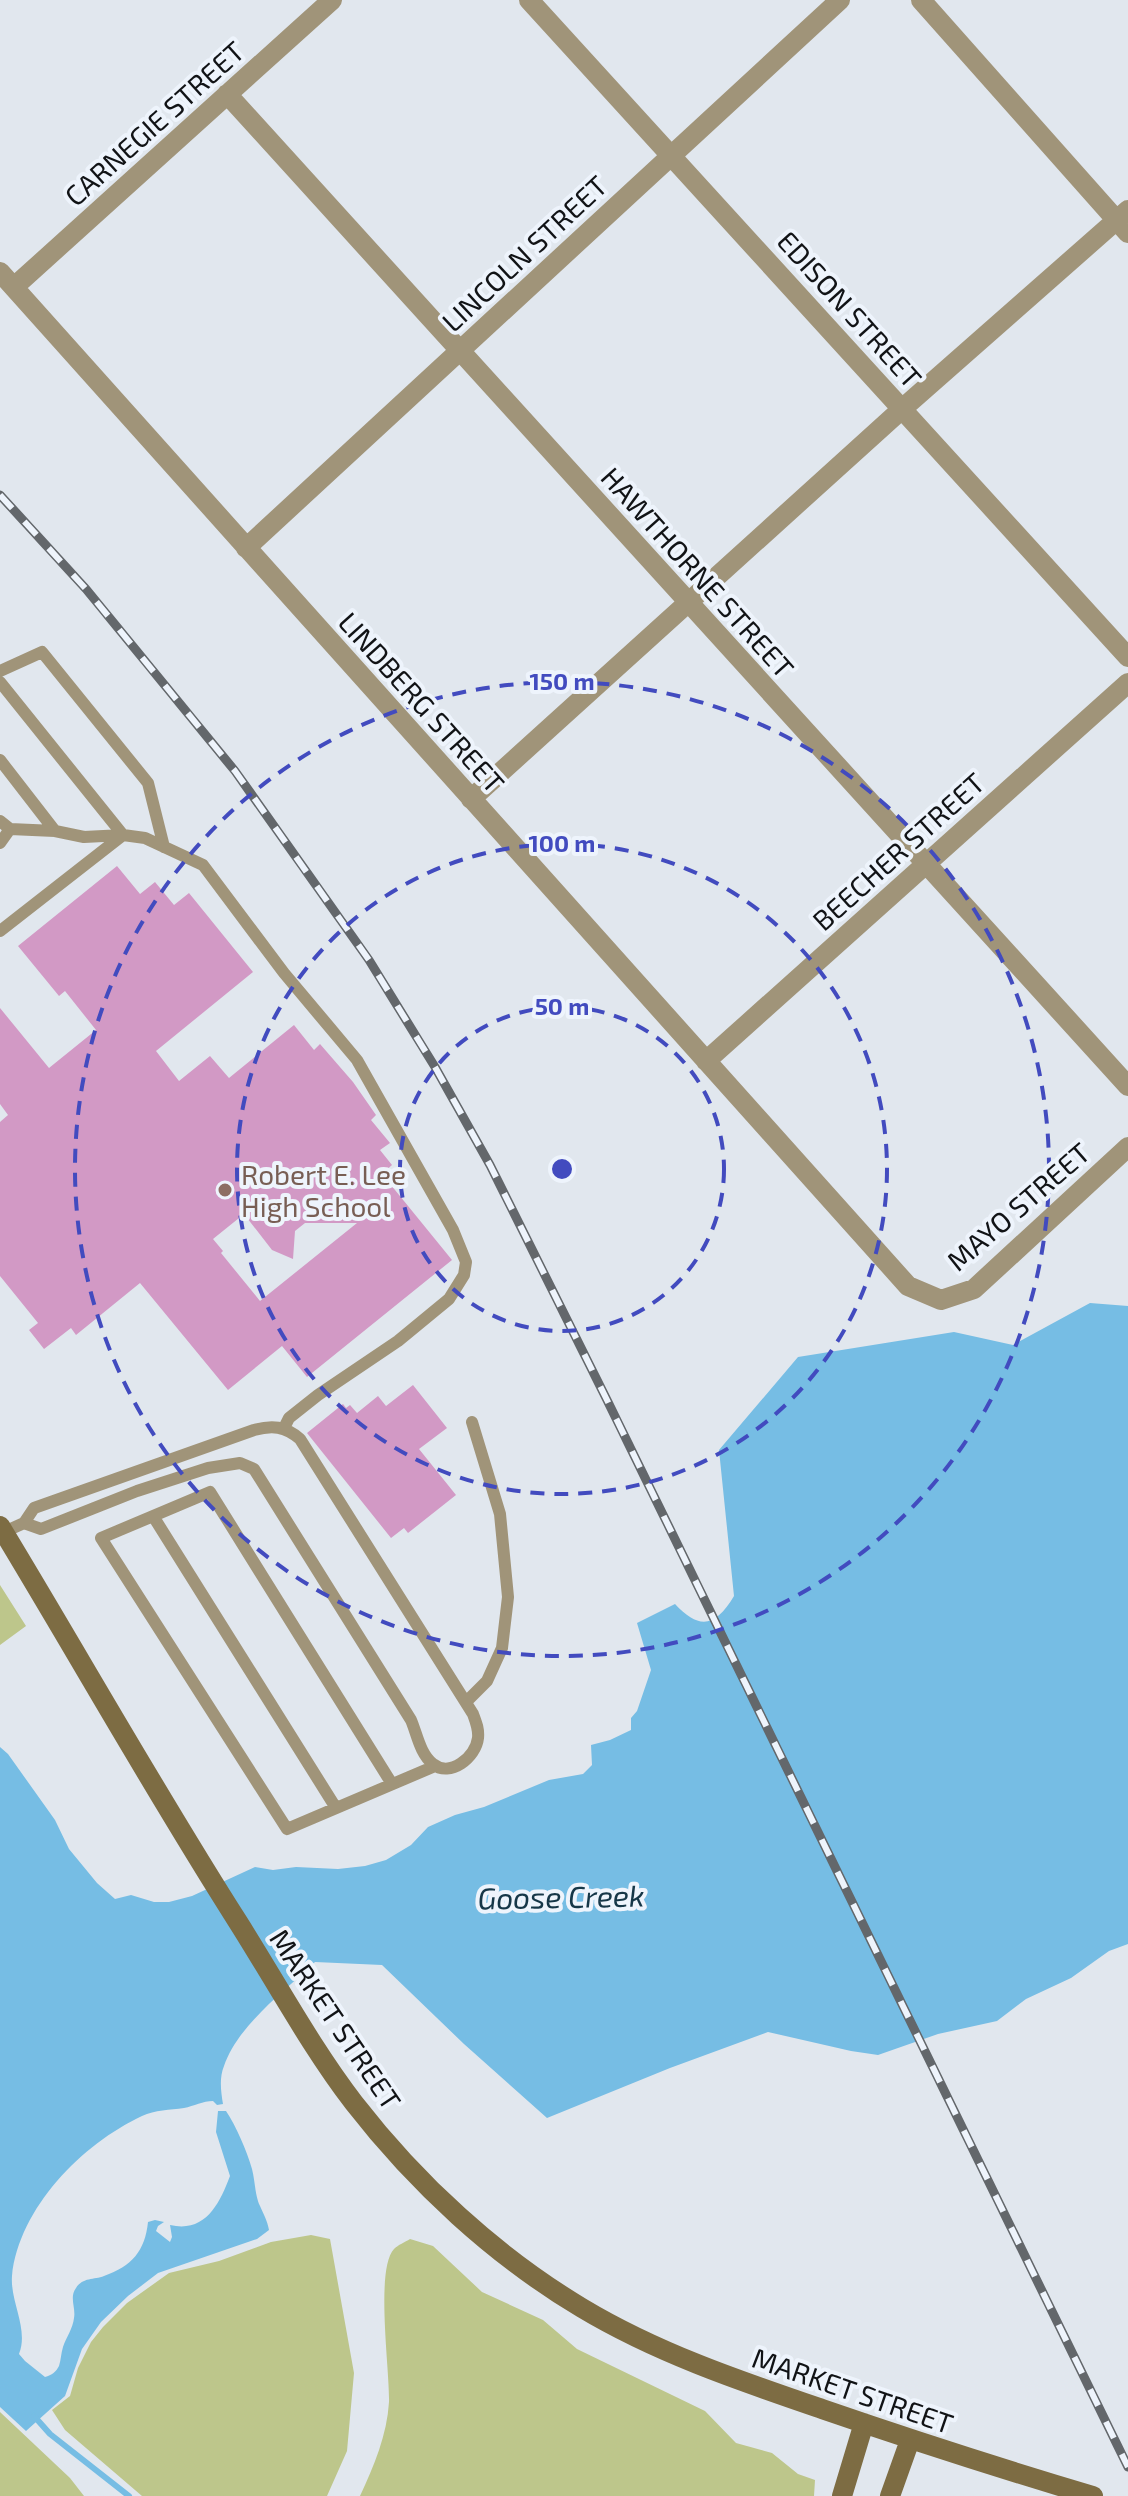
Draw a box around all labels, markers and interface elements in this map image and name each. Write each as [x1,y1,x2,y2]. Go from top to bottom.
street label: CARNEGIE STREET [57,34,251,212]
street label: LINCOLN STREET [434,168,614,338]
street label: EDISON STREET [771,224,929,394]
street label: HAWTHORNE STREET [594,460,802,684]
street label: LINDBERG STREET [332,605,512,799]
text: 150 m [529,666,595,695]
street label: BEECHER STREET [805,765,991,937]
text: 100 m [529,828,595,857]
text: 50 m [535,991,589,1020]
street label: MAYO STREET [940,1135,1096,1277]
centre of rings [548,1155,576,1183]
place label: Robert E. Lee High School [241,1157,406,1223]
marker: Robert E. Lee High School [216,1181,234,1199]
water label: Goose Creek [477,1877,645,1915]
street label: MARKET STREET [263,1922,409,2116]
street label: MARKET STREET [748,2340,958,2440]

